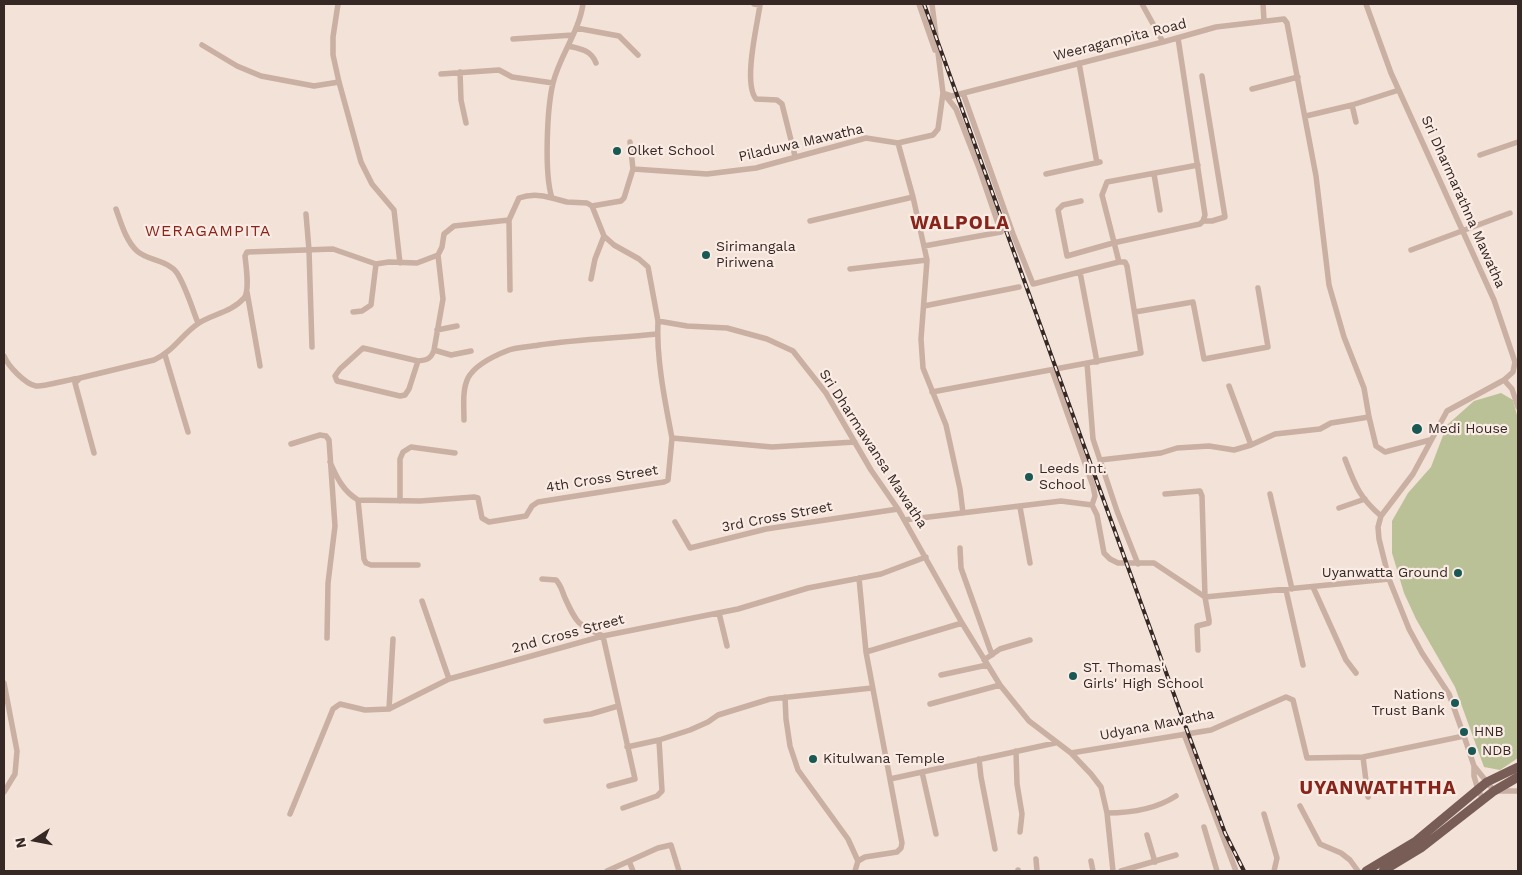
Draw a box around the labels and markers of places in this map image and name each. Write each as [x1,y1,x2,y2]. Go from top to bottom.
place label: Olket School [627,143,715,159]
marker: Olket School [611,145,623,157]
place label: Sirimangala Piriwena [716,239,796,272]
marker: Sirimangala Piriwena [700,249,712,261]
place label: Medi House [1428,421,1508,437]
marker: Medi House [1410,422,1424,436]
place label: Leeds Int. School [1039,461,1106,494]
marker: Leeds Int. School [1023,471,1035,483]
place label: Uyanwatta Ground [1322,565,1448,581]
marker: Uyanwatta Ground [1452,567,1464,579]
place label: ST. Thomas' Girls' High School [1083,660,1204,692]
marker: ST. Thomas' Girls' High School [1067,670,1079,682]
place label: Nations Trust Bank [1371,687,1445,720]
marker: Nations Trust Bank [1449,697,1461,709]
place label: HNB [1474,724,1504,740]
marker: HNB [1458,726,1470,738]
place label: NDB [1482,743,1512,759]
marker: NDB [1466,745,1478,757]
place label: Kitulwana Temple [823,751,945,767]
marker: Kitulwana Temple [807,753,819,765]

